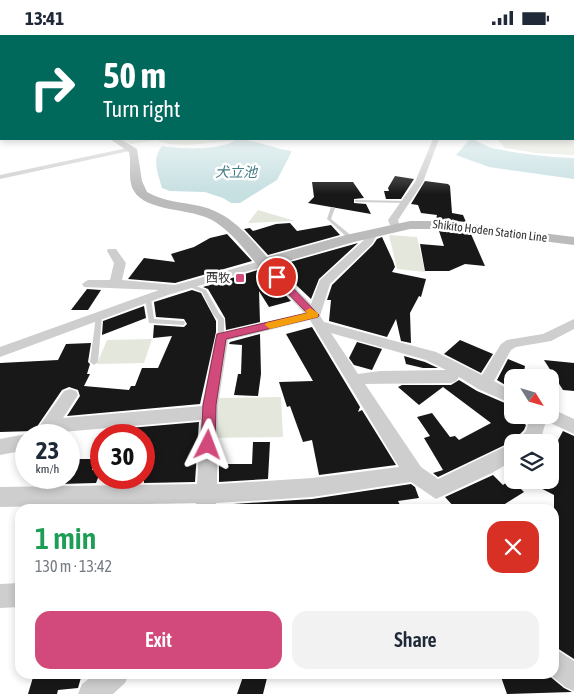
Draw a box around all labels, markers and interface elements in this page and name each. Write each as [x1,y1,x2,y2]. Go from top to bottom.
text: 13:41 [25,7,64,29]
icon: right [20,55,85,120]
text: 50 m [103,55,166,95]
text: Turn right [103,96,180,122]
water label: 犬立池 [215,164,259,180]
street label: Shikito Hoden Station Line [432,217,548,245]
pin [256,256,298,298]
icon: arrive [263,263,291,291]
place label: 西牧 [206,271,230,285]
marker: 西牧 [234,272,246,284]
north arrow [504,369,559,424]
map controls [504,369,559,489]
position arrow [181,418,233,470]
speed limit sign: 30 [90,424,155,489]
button: layers [504,434,559,489]
text: 23 [36,436,59,464]
text: km/h [36,462,59,476]
text: 1 min [35,521,96,555]
button: close [487,521,539,573]
text: 130 m · 13:42 [35,557,112,575]
button: Exit [35,611,282,669]
button: Share [292,611,539,669]

